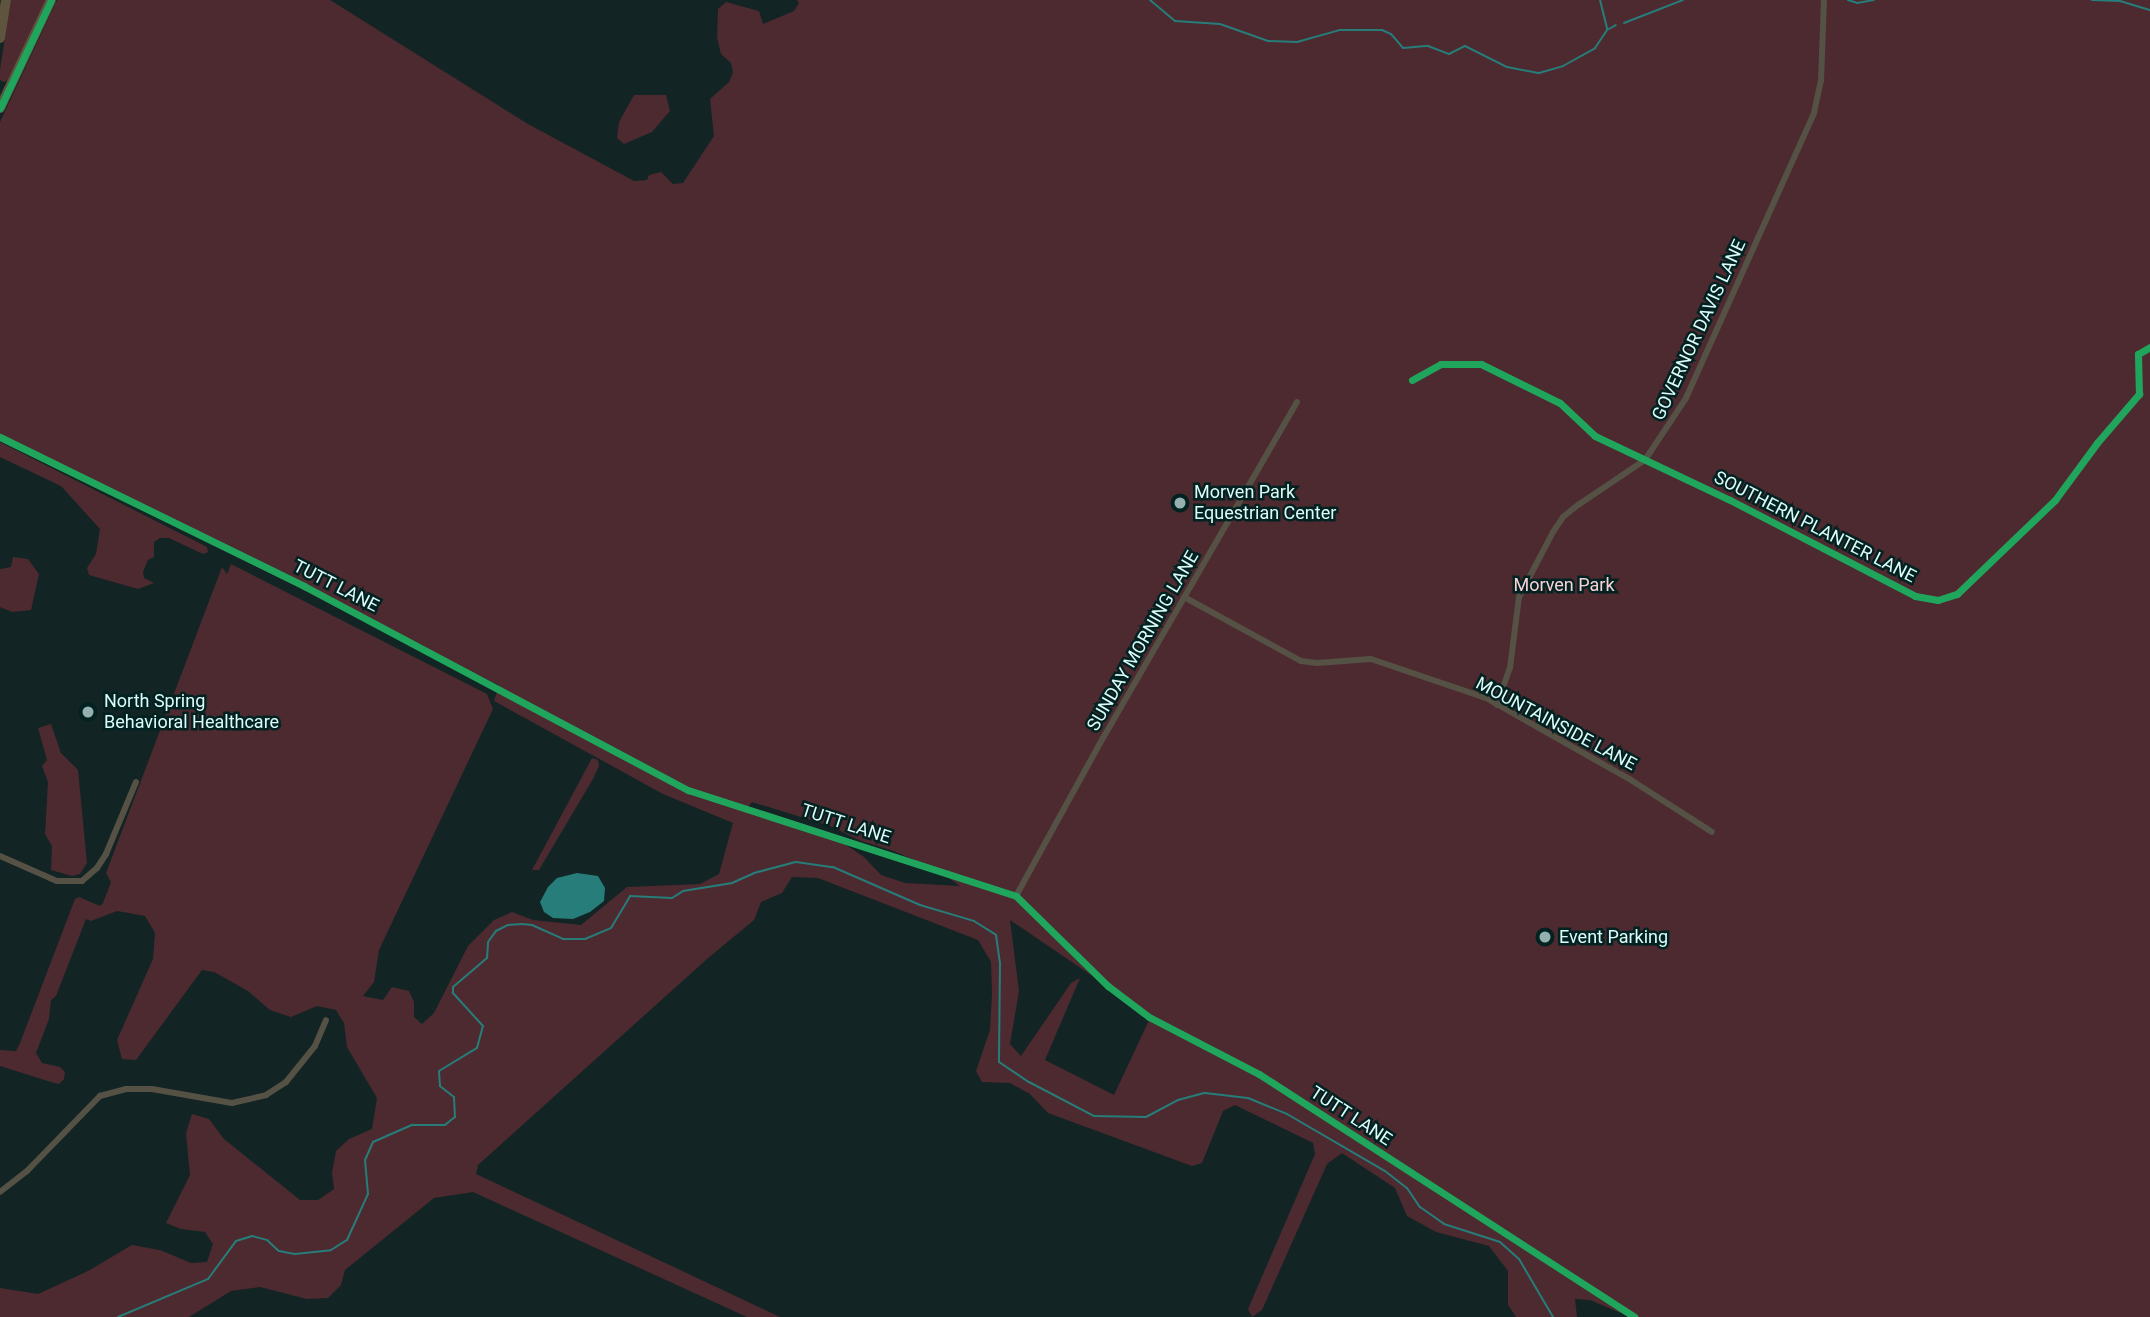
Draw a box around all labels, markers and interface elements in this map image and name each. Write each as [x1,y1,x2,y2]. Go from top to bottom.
street label: GOVERNOR DAVIS LANE [1648,236,1750,424]
street label: SOUTHERN PLANTER LANE [1710,467,1920,587]
place label: Morven Park Equestrian Center [1194,482,1336,524]
marker: Morven Park Equestrian Center [1172,495,1188,511]
street label: SUNDAY MORNING LANE [1083,547,1203,735]
street label: TUTT LANE [290,555,382,617]
park label: Morven Park [1513,574,1615,596]
street label: MOUNTAINSIDE LANE [1472,673,1640,775]
place label: North Spring Behavioral Healthcare [104,691,279,734]
marker: North Spring Behavioral Healthcare [78,702,98,722]
street label: TUTT LANE [798,799,894,849]
place label: Event Parking [1559,926,1668,948]
marker: Event Parking [1537,929,1553,945]
street label: TUTT LANE [1306,1082,1396,1150]

